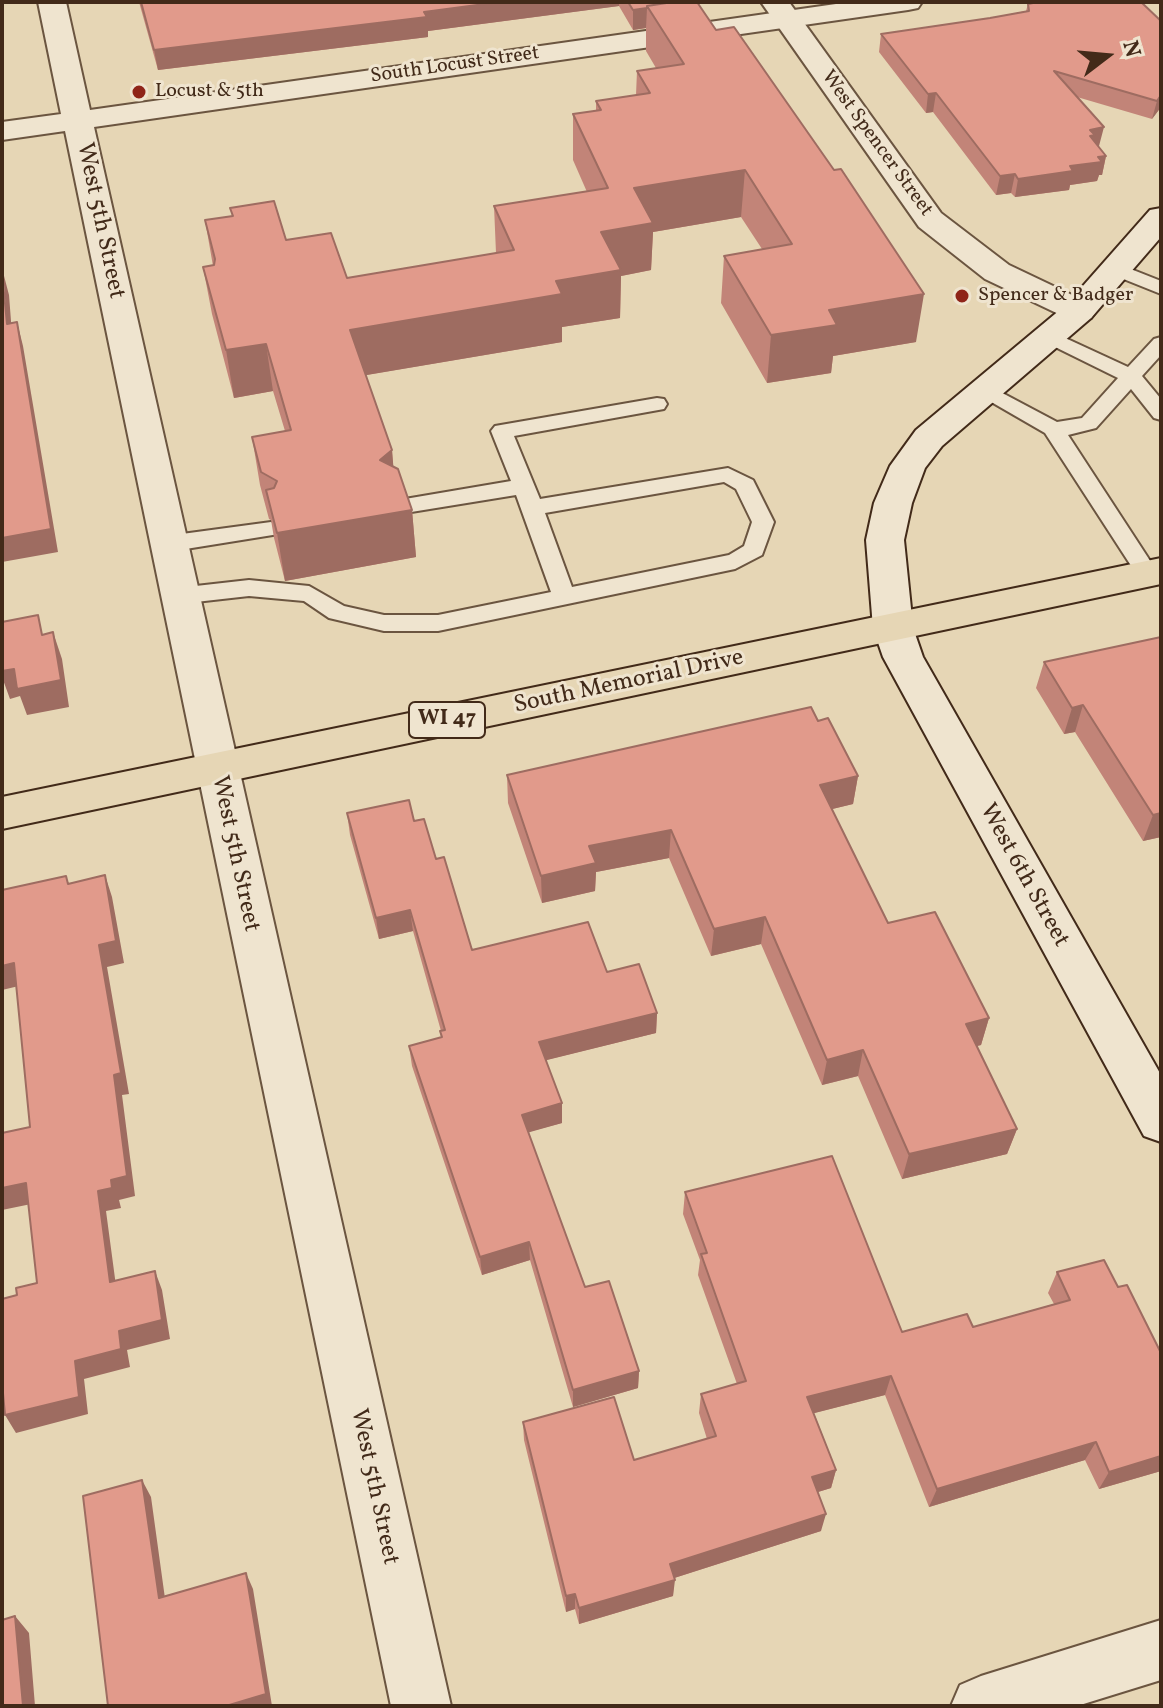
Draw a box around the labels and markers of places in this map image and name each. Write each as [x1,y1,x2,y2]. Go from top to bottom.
place label: Locust & 5th [155,80,264,104]
marker: Locust & 5th [130,83,148,101]
place label: Spencer & Badger [978,284,1133,308]
marker: Spencer & Badger [953,287,971,305]

